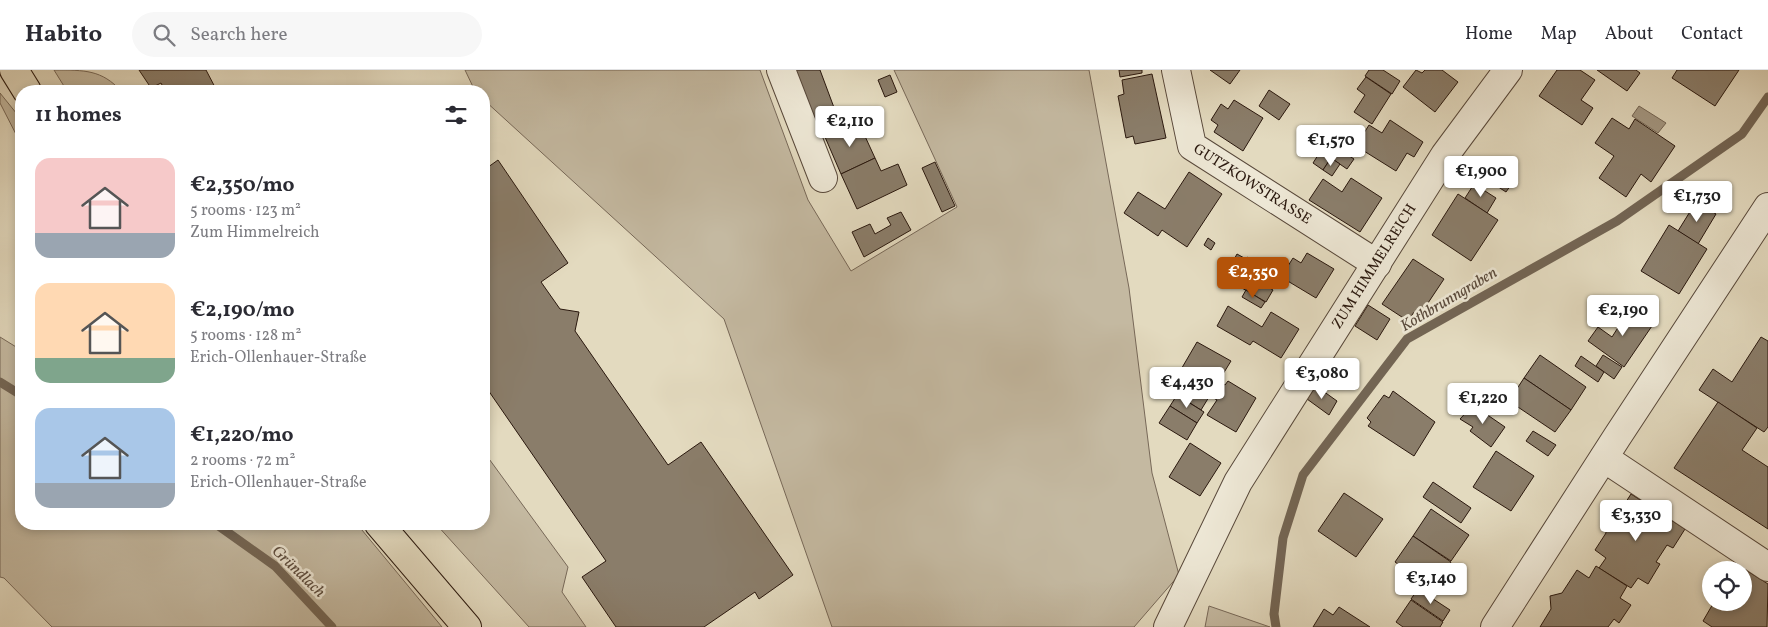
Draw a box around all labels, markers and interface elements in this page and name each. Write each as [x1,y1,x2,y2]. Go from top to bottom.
search box [132,12,482,57]
text: Habito [25,18,102,52]
icon: search [150,21,178,49]
text: Search here [190,22,288,48]
text: Home [1465,22,1513,47]
text: Map [1541,22,1577,47]
text: About [1605,22,1653,47]
text: Contact [1681,22,1743,47]
text: 11 homes [35,101,122,130]
icon: filters [442,101,470,129]
pin: €2,110 [809,106,891,148]
text: €2,110 [826,111,874,133]
pin: €1,570 [1290,124,1372,167]
text: €1,570 [1307,130,1355,152]
street label: GUTZKOWSTRASSE [1189,139,1315,230]
pin: €1,900 [1440,156,1522,198]
text: €1,900 [1455,161,1507,183]
text: €2,350/mo [190,171,294,200]
icon: home [75,178,135,238]
pin: €1,730 [1656,180,1738,223]
text: €1,730 [1673,186,1721,208]
text: 5 rooms · 123 m² [190,200,301,222]
street label: ZUM HIMMELREICH [1327,200,1422,333]
text: Zum Himmelreich [190,222,319,244]
pin: €2,350 [1212,256,1294,299]
text: €2,350 [1228,262,1278,284]
water label: Kothbrunngraben [1396,262,1502,338]
pin: €2,190 [1582,294,1664,337]
text: €2,190/mo [190,296,294,325]
text: €2,190 [1598,300,1648,322]
icon: home [75,303,135,363]
text: 5 rooms · 128 m² [190,325,301,347]
text: Erich-Ollenhauer-Straße [190,347,367,369]
pin: €3,080 [1281,358,1363,400]
text: €3,080 [1295,363,1349,385]
pin: €4,430 [1146,366,1228,409]
text: €4,430 [1160,372,1214,394]
pin: €1,220 [1442,382,1524,425]
text: €1,220 [1458,388,1508,410]
text: €1,220/mo [190,421,293,450]
icon: home [75,428,135,488]
text: 2 rooms · 72 m² [190,450,295,472]
text: Erich-Ollenhauer-Straße [190,472,367,494]
pin: €3,330 [1595,500,1677,542]
text: €3,330 [1611,505,1661,527]
water label: Gründlach [266,541,330,603]
map controls [1702,561,1752,611]
button: locate [1702,561,1752,611]
pin: €3,140 [1390,562,1472,605]
text: €3,140 [1406,568,1456,590]

